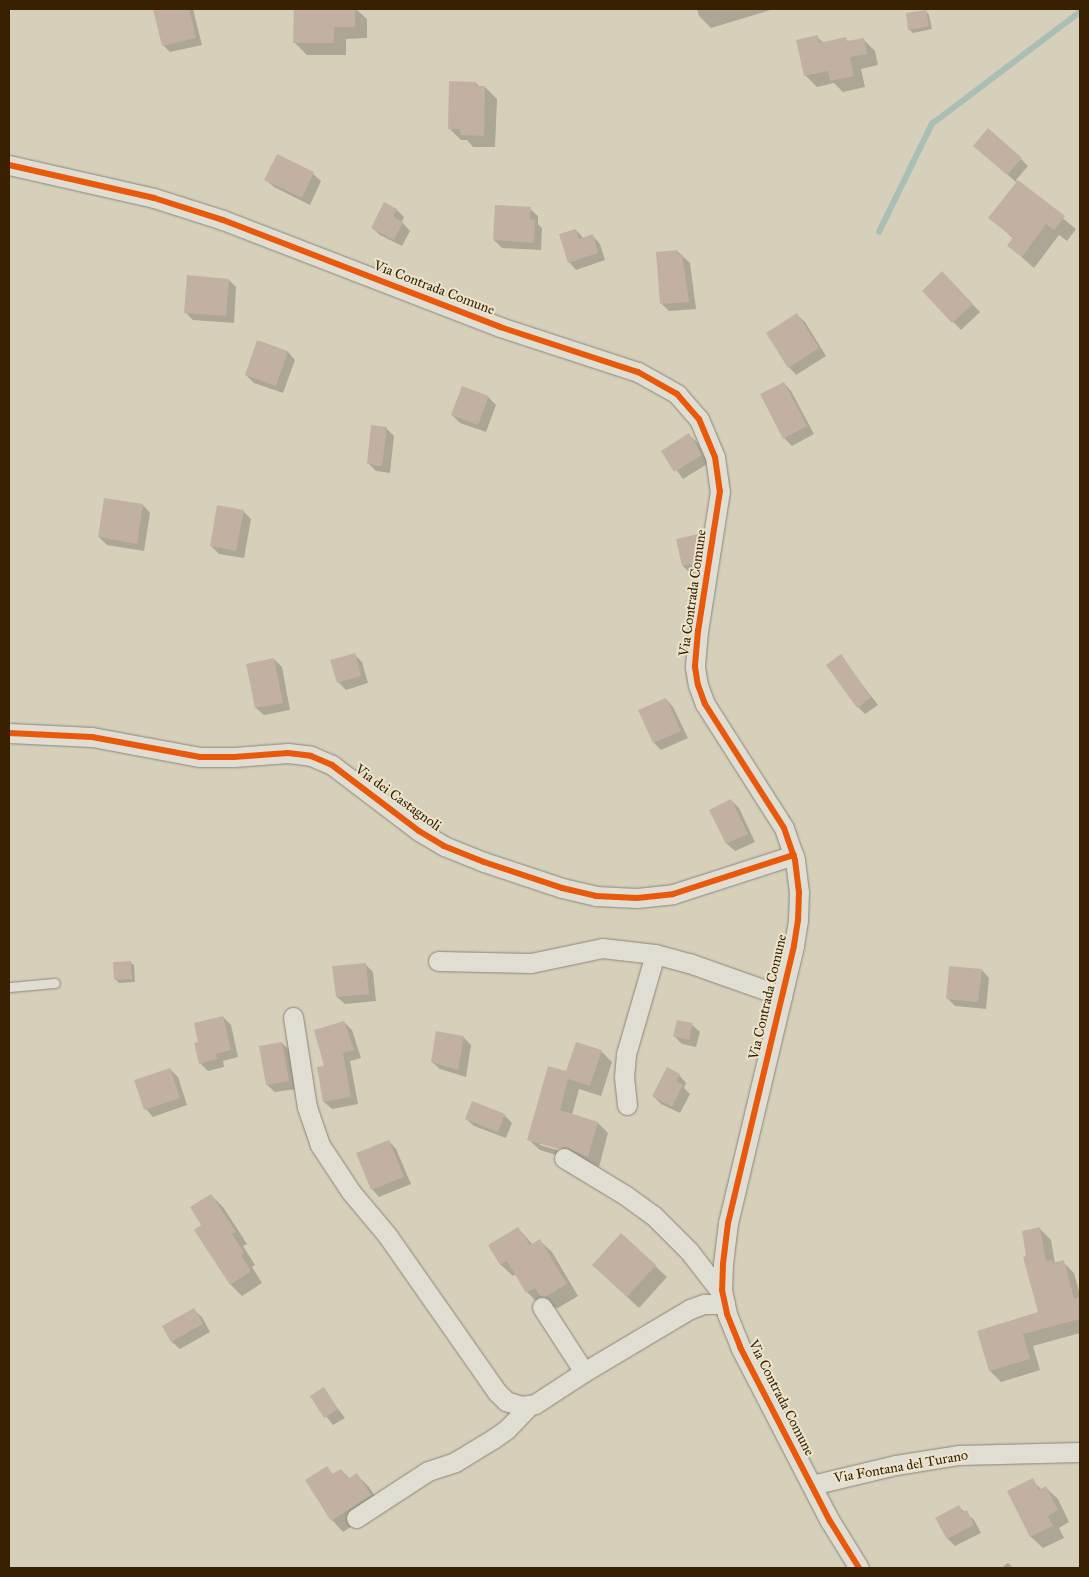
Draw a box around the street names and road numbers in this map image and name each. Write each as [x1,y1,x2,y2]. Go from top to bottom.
street label: Via Contrada Comune [371,257,497,319]
street label: Via Contrada Comune [676,528,710,658]
street label: Via dei Castagnoli [352,761,444,835]
street label: Via Contrada Comune [745,933,791,1061]
street label: Via Contrada Comune [744,1337,818,1459]
street label: Via Fontana del Turano [833,1447,969,1487]

